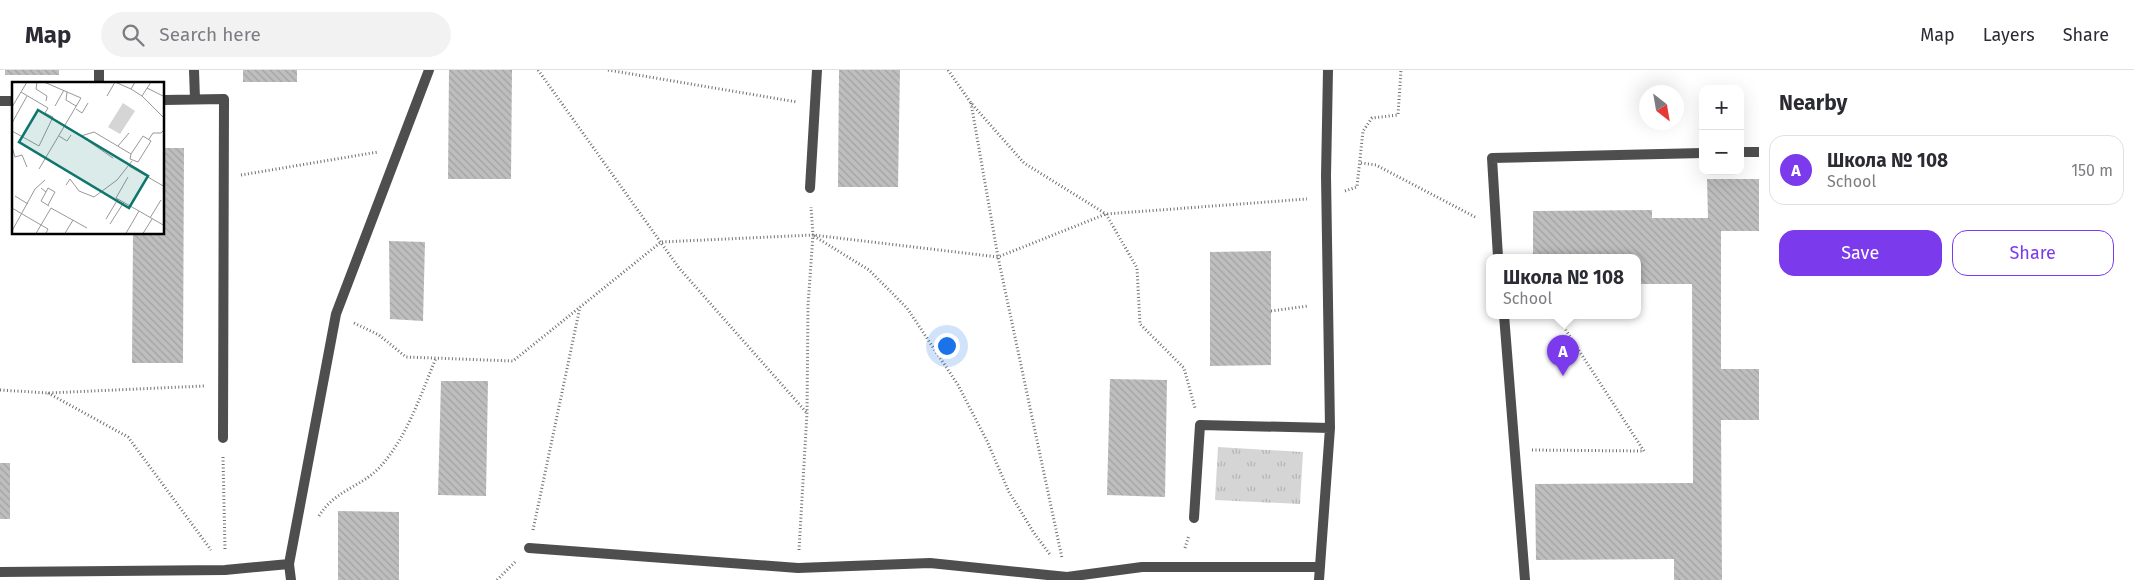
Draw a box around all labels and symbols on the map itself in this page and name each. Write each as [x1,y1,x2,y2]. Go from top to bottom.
inset map [12,82,165,235]
north arrow [1639,85,1684,130]
your location [934,333,960,359]
pin: A [1547,335,1579,376]

